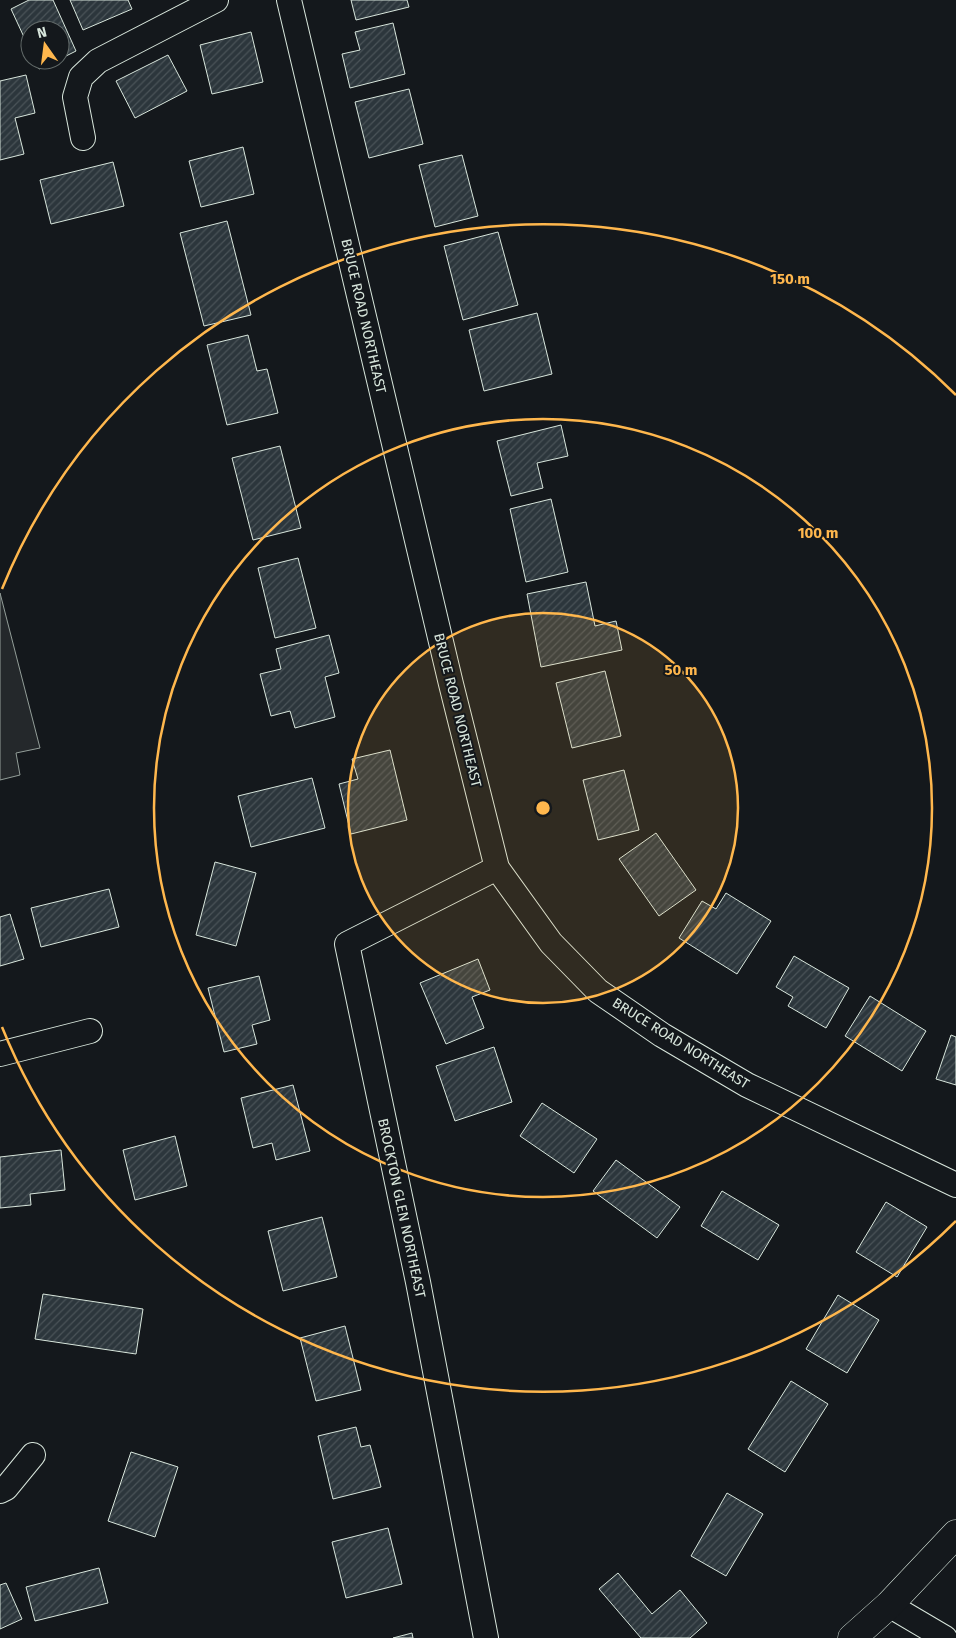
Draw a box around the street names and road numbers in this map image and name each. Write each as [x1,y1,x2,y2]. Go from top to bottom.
street label: BRUCE ROAD NORTHEAST [337,237,390,396]
street label: BRUCE ROAD NORTHEAST [430,631,485,790]
street label: BRUCE ROAD NORTHEAST [609,994,753,1093]
street label: BROCKTON GLEN NORTHEAST [374,1117,429,1300]

